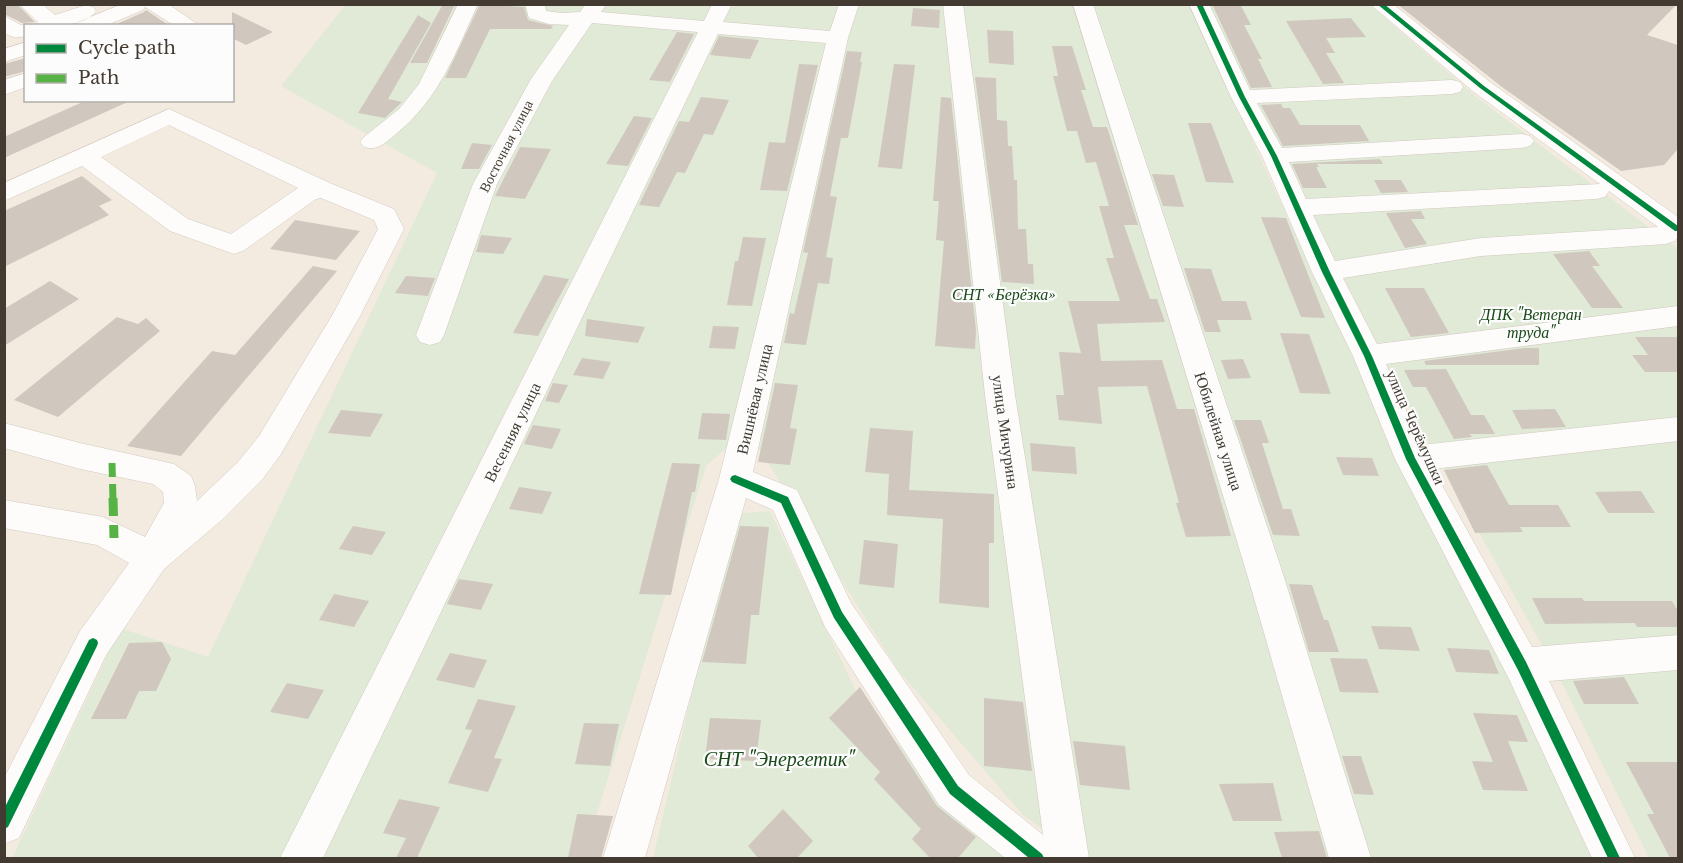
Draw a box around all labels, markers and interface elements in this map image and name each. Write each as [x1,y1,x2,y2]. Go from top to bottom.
legend [24,24,234,102]
text: Cycle path [78,37,176,59]
text: Path [78,67,119,89]
street label: Восточная улица [475,96,537,195]
park label: СНТ «Берёзка» [952,284,1056,304]
park label: ДПК "Ветеран труда" [1478,304,1582,342]
street label: Вишнёвая улица [732,342,776,456]
street label: улица Черёмушки [1382,367,1450,488]
street label: Юбилейная улица [1190,369,1248,493]
street label: улица Мичурина [988,374,1024,490]
street label: Весенняя улица [479,379,545,485]
park label: СНТ "Энергетик" [704,747,856,771]

